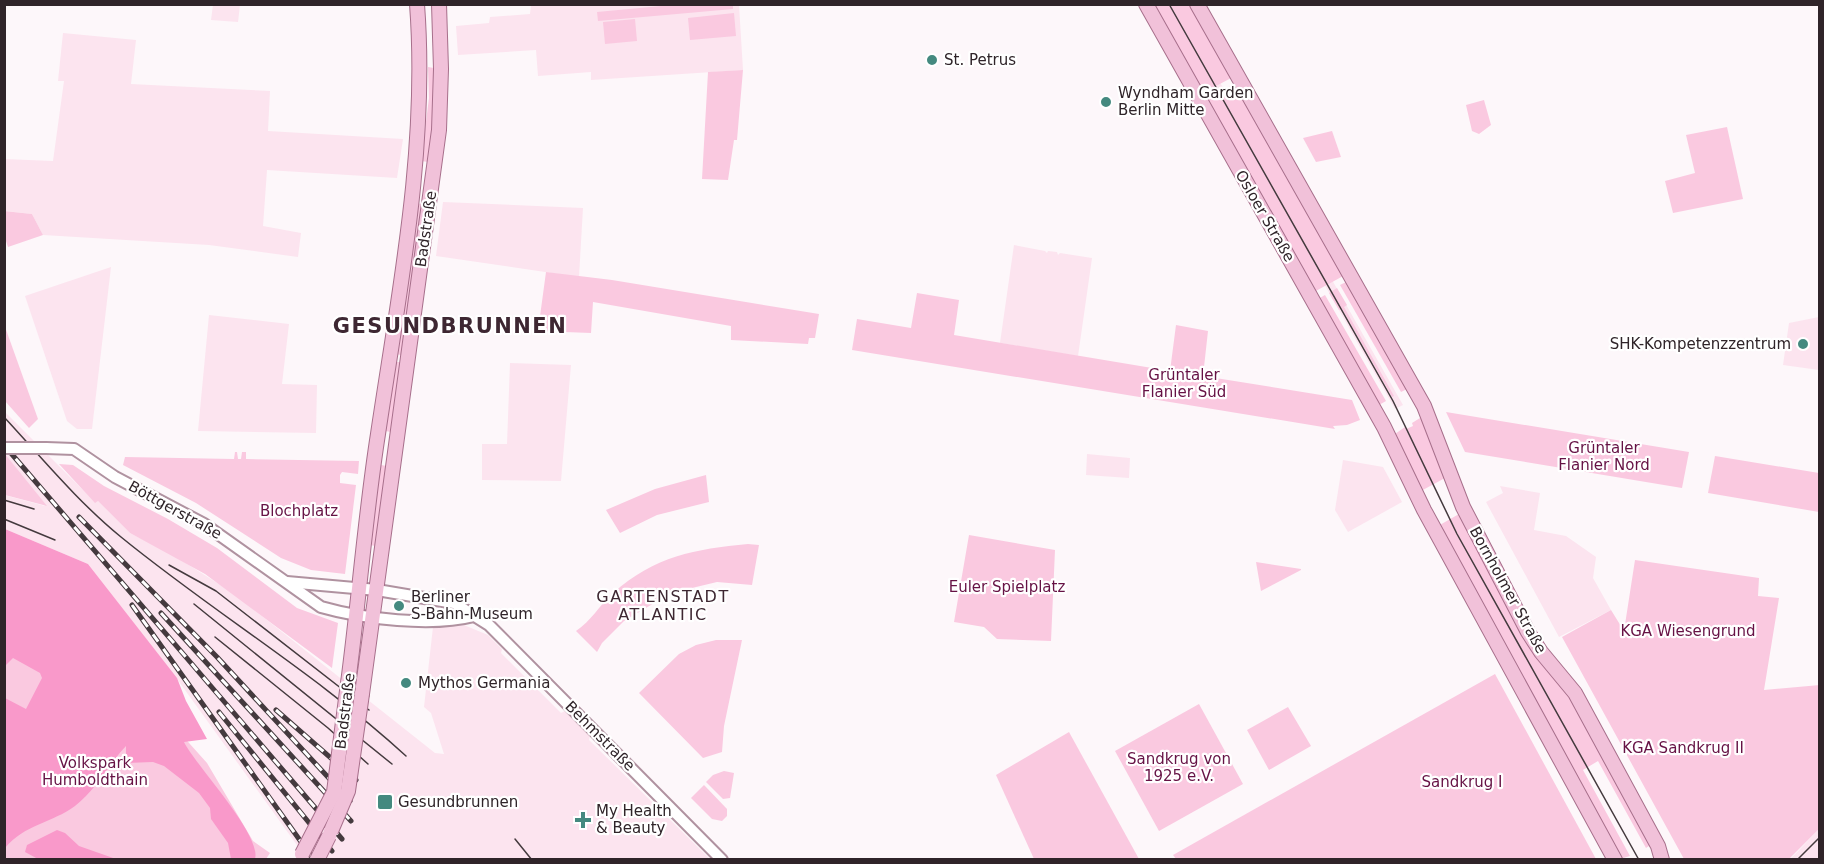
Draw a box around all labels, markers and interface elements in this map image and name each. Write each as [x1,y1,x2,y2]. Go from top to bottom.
place label: St. Petrus [944,51,1016,69]
marker: St. Petrus [925,53,939,67]
place label: Wyndham Garden Berlin Mitte [1118,84,1254,119]
marker: Wyndham Garden Berlin Mitte [1099,95,1113,109]
street label: Osloer Straße [1232,167,1298,265]
street label: Badstraße [412,190,440,268]
district label: GESUNDBRUNNEN [333,314,567,338]
place label: SHK-Kompetenzzentrum [1610,335,1791,353]
marker: SHK-Kompetenzzentrum [1796,337,1810,351]
park label: Grüntaler Flanier Süd [1142,366,1226,401]
park label: Grüntaler Flanier Nord [1558,439,1650,474]
street label: Böttgerstraße [125,477,225,543]
park label: Blochplatz [260,502,338,520]
street label: Bornholmer Straße [1466,524,1550,656]
park label: Euler Spielplatz [949,578,1065,596]
district label: GARTENSTADT ATLANTIC [596,587,730,624]
place label: Berliner S-Bahn-Museum [411,588,533,623]
marker: Berliner S-Bahn-Museum [392,599,406,613]
park label: KGA Wiesengrund [1620,622,1756,640]
street label: Badstraße [331,672,359,750]
place label: Mythos Germania [418,674,550,692]
marker: Mythos Germania [399,676,413,690]
street label: Behmstraße [561,697,639,775]
park label: KGA Sandkrug II [1622,739,1744,757]
park label: Sandkrug von 1925 e.V. [1127,750,1231,785]
park label: Volkspark Humboldthain [42,754,148,789]
park label: Sandkrug I [1422,773,1502,791]
marker: Gesundbrunnen [376,793,394,811]
place label: Gesundbrunnen [398,793,518,811]
place label: My Health & Beauty [596,802,672,837]
marker: My Health & Beauty [574,811,592,829]

